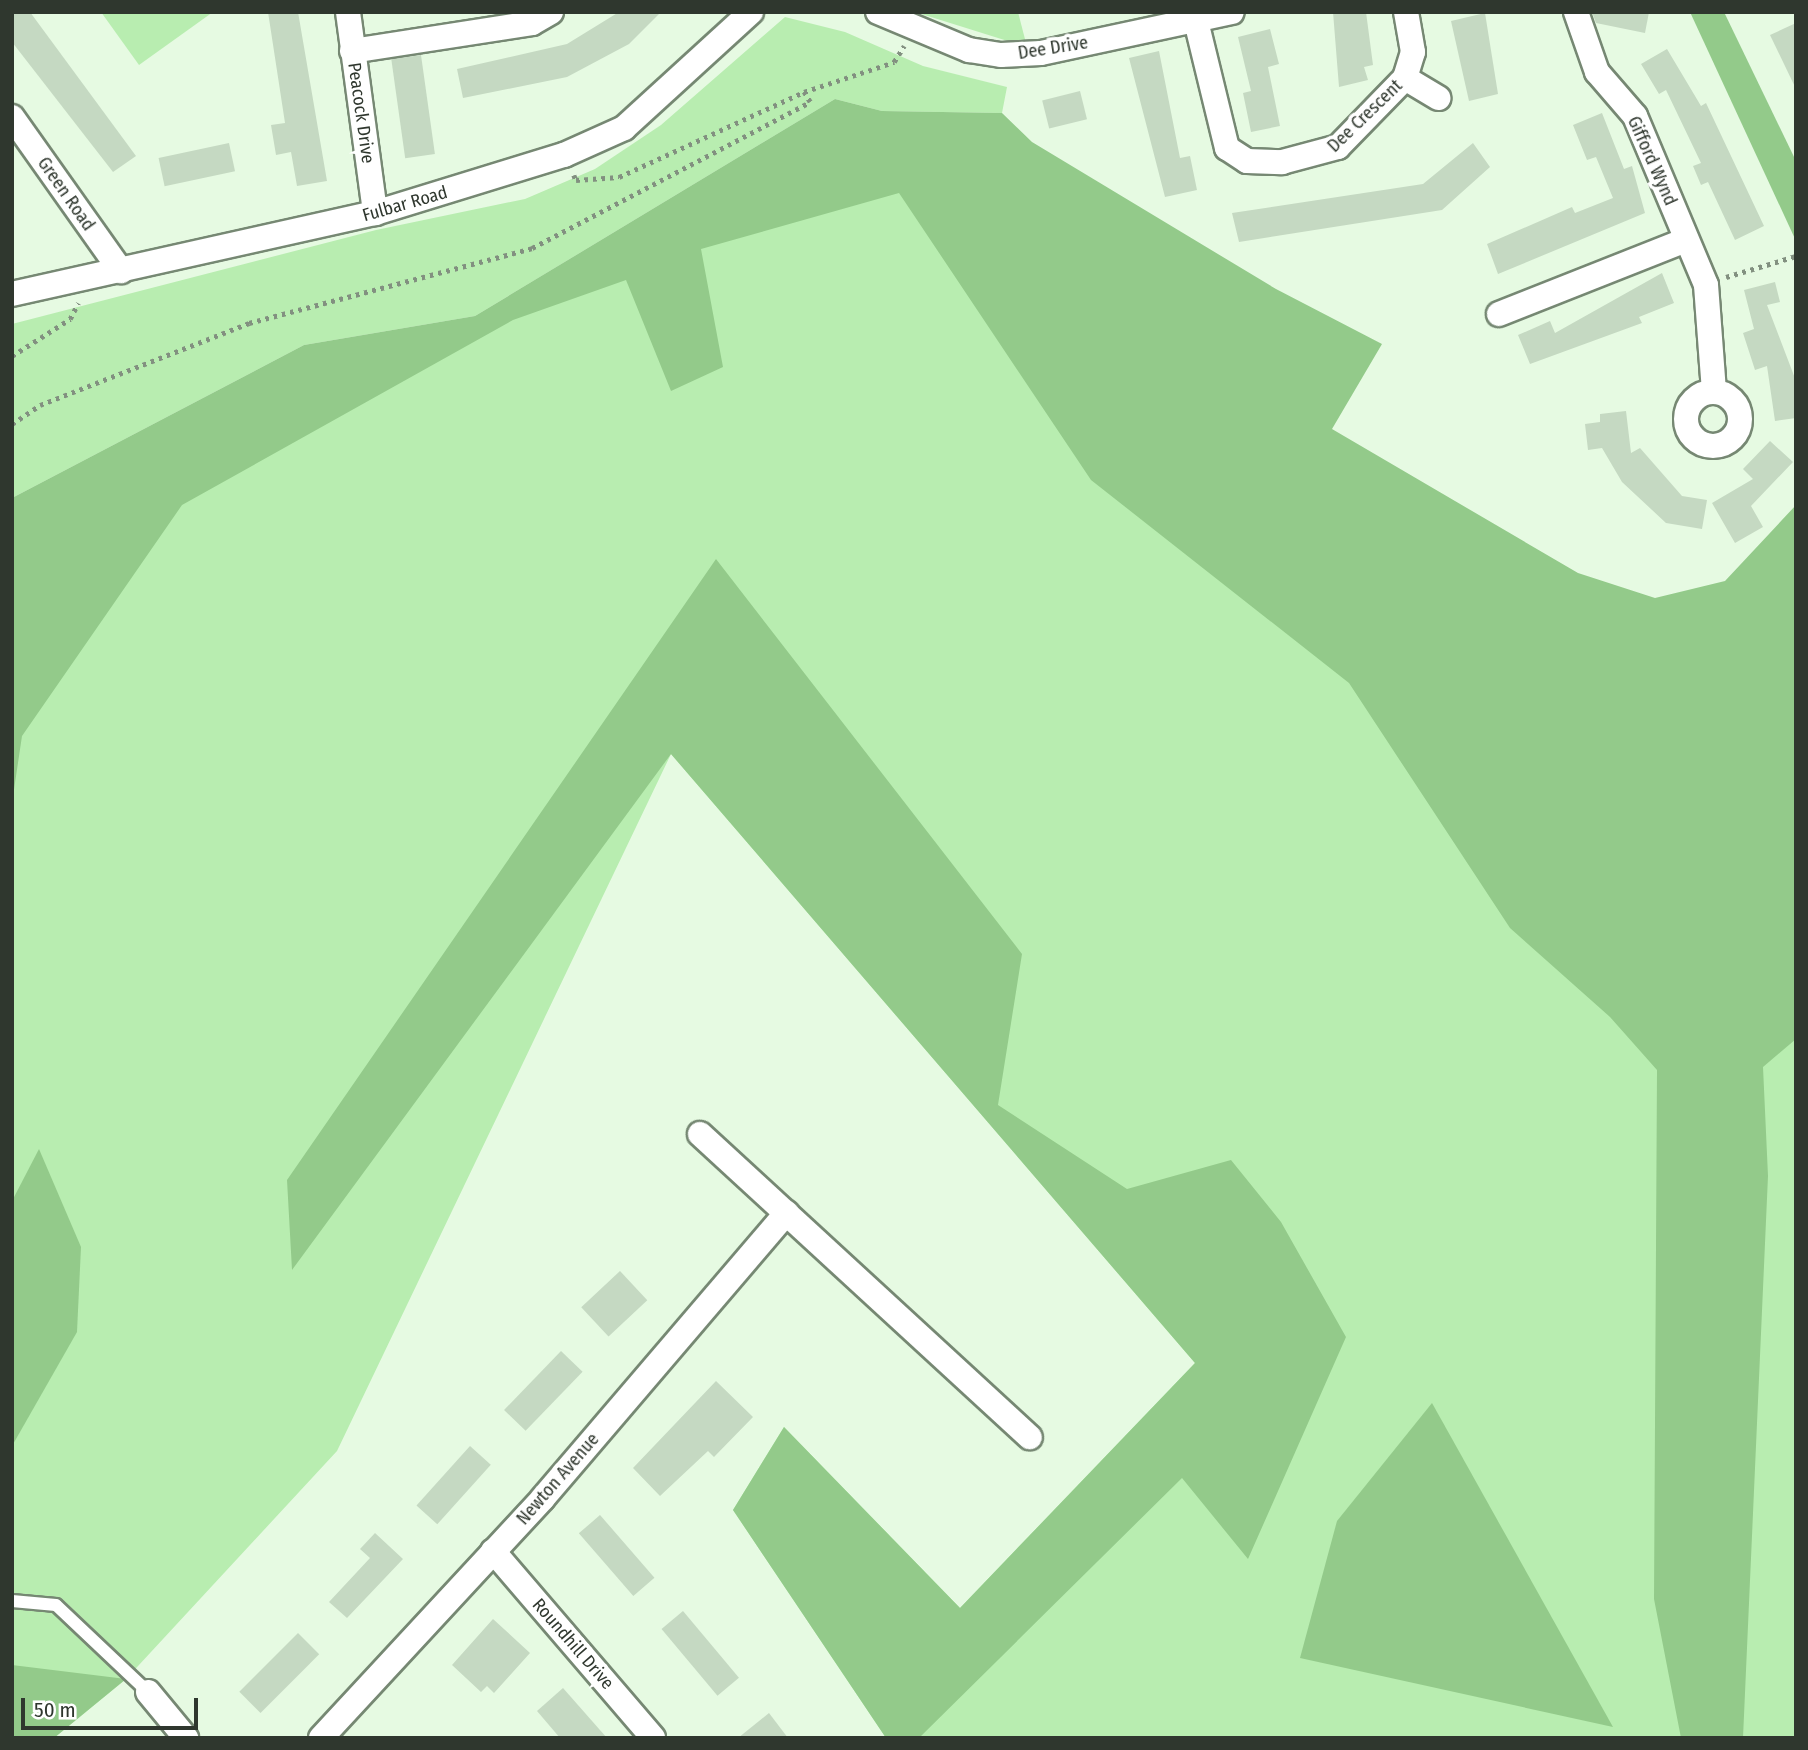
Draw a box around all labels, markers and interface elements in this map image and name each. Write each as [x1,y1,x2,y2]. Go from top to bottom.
street label: Dee Drive [1016,32,1090,64]
street label: Peacock Drive [343,61,379,165]
street label: Dee Crescent [1323,75,1407,157]
street label: Gifford Wynd [1623,113,1681,209]
street label: Green Road [33,153,99,235]
street label: Fulbar Road [360,182,450,226]
street label: Newton Avenue [512,1429,604,1529]
street label: Roundhill Drive [528,1594,618,1694]
scale bar [24,1684,201,1728]
text: 50 m [34,1697,76,1723]

